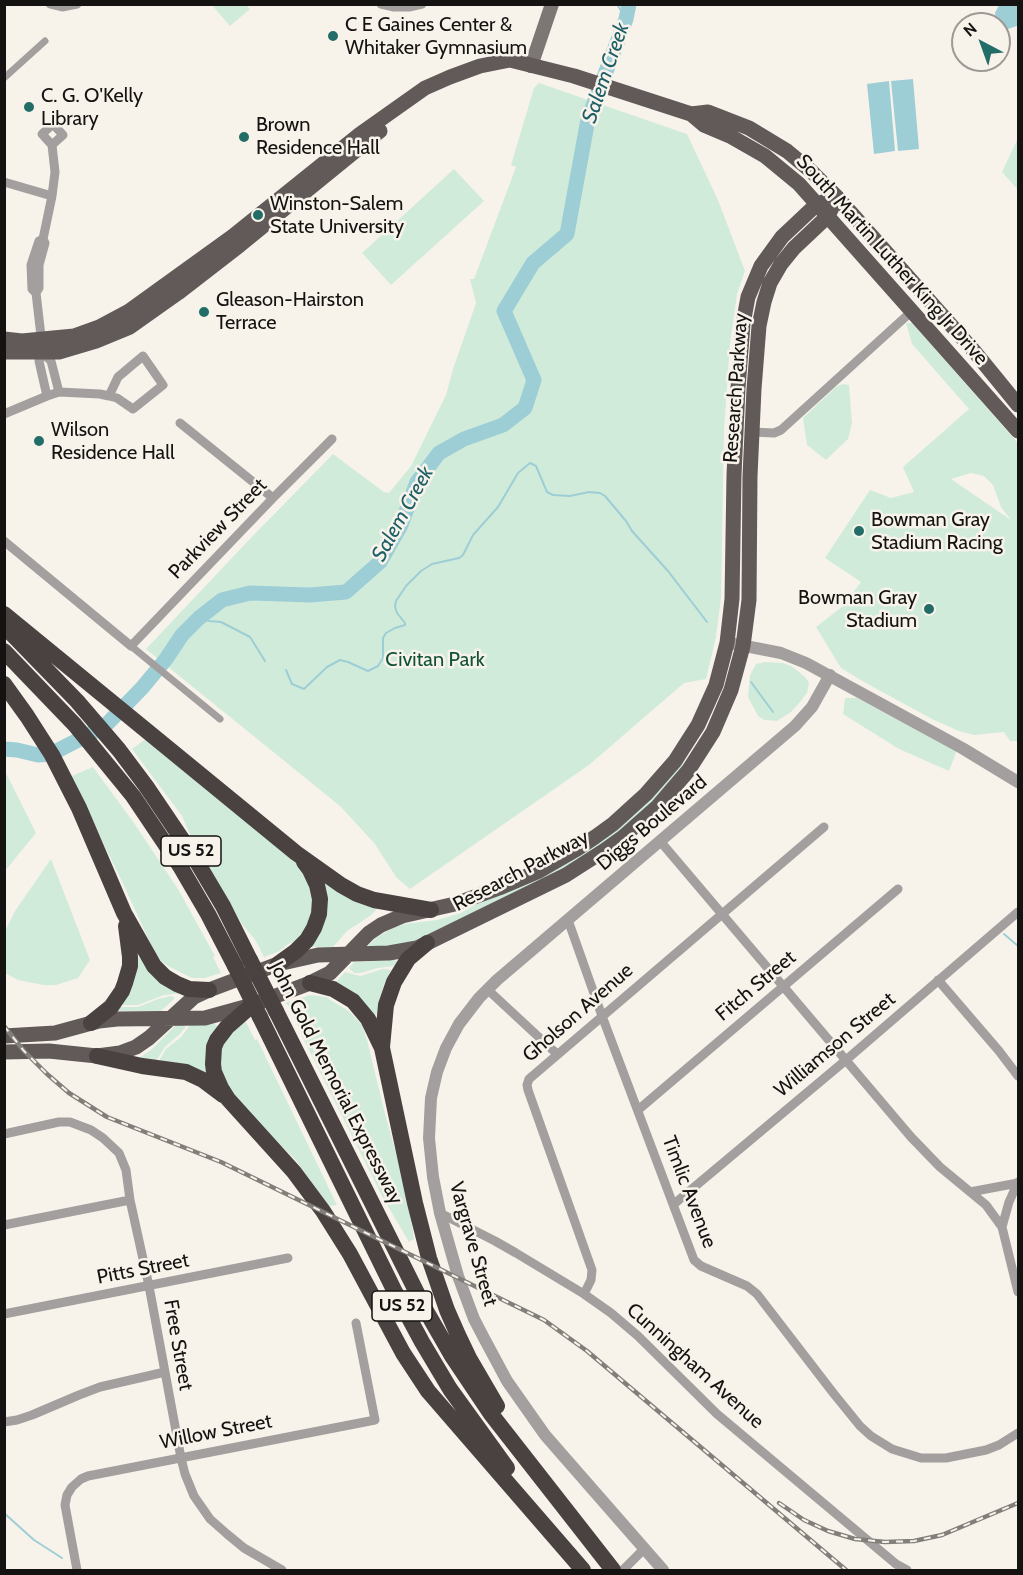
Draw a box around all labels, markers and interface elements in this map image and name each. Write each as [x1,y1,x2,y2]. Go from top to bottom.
north arrow [951,12,1011,72]
place label: C E Gaines Center & Whitaker Gymnasium [345,13,527,60]
text: N [960,19,981,40]
water label: Salem Creek [577,20,635,126]
marker: C E Gaines Center & Whitaker Gymnasium [326,29,340,43]
place label: C. G. O'Kelly Library [41,84,143,131]
marker: C. G. O'Kelly Library [22,100,36,114]
place label: Brown Residence Hall [256,113,380,160]
marker: Brown Residence Hall [237,130,251,144]
street label: South Martin Luther King Jr Drive [791,150,993,370]
place label: Winston-Salem State University [270,192,404,239]
marker: Winston-Salem State University [251,208,265,222]
place label: Gleason-Hairston Terrace [216,288,364,335]
marker: Gleason-Hairston Terrace [197,305,211,319]
street label: Research Parkway [719,312,753,464]
place label: Wilson Residence Hall [51,418,175,465]
marker: Wilson Residence Hall [32,434,46,448]
water label: Salem Creek [367,462,439,566]
street label: Parkview Street [164,474,272,584]
place label: Bowman Gray Stadium Racing [871,508,1003,555]
marker: Bowman Gray Stadium Racing [852,524,866,538]
place label: Bowman Gray Stadium [798,586,917,633]
marker: Bowman Gray Stadium [922,602,936,616]
park label: Civitan Park [385,648,485,672]
street label: Diggs Boulevard [592,770,712,876]
street label: Research Parkway [449,825,593,917]
road number: US 52 [161,836,221,866]
street label: Fitch Street [711,946,801,1026]
street label: John Gold Memorial Expressway [264,958,408,1208]
street label: Gholson Avenue [518,959,638,1067]
street label: Williamson Street [770,988,900,1102]
street label: Timlic Avenue [657,1133,721,1251]
street label: Vargrave Street [444,1179,502,1309]
street label: Pitts Street [95,1248,191,1290]
road number: US 52 [372,1291,432,1321]
street label: Free Street [158,1298,198,1392]
street label: Cunningham Avenue [622,1298,768,1434]
street label: Willow Street [158,1409,274,1455]

